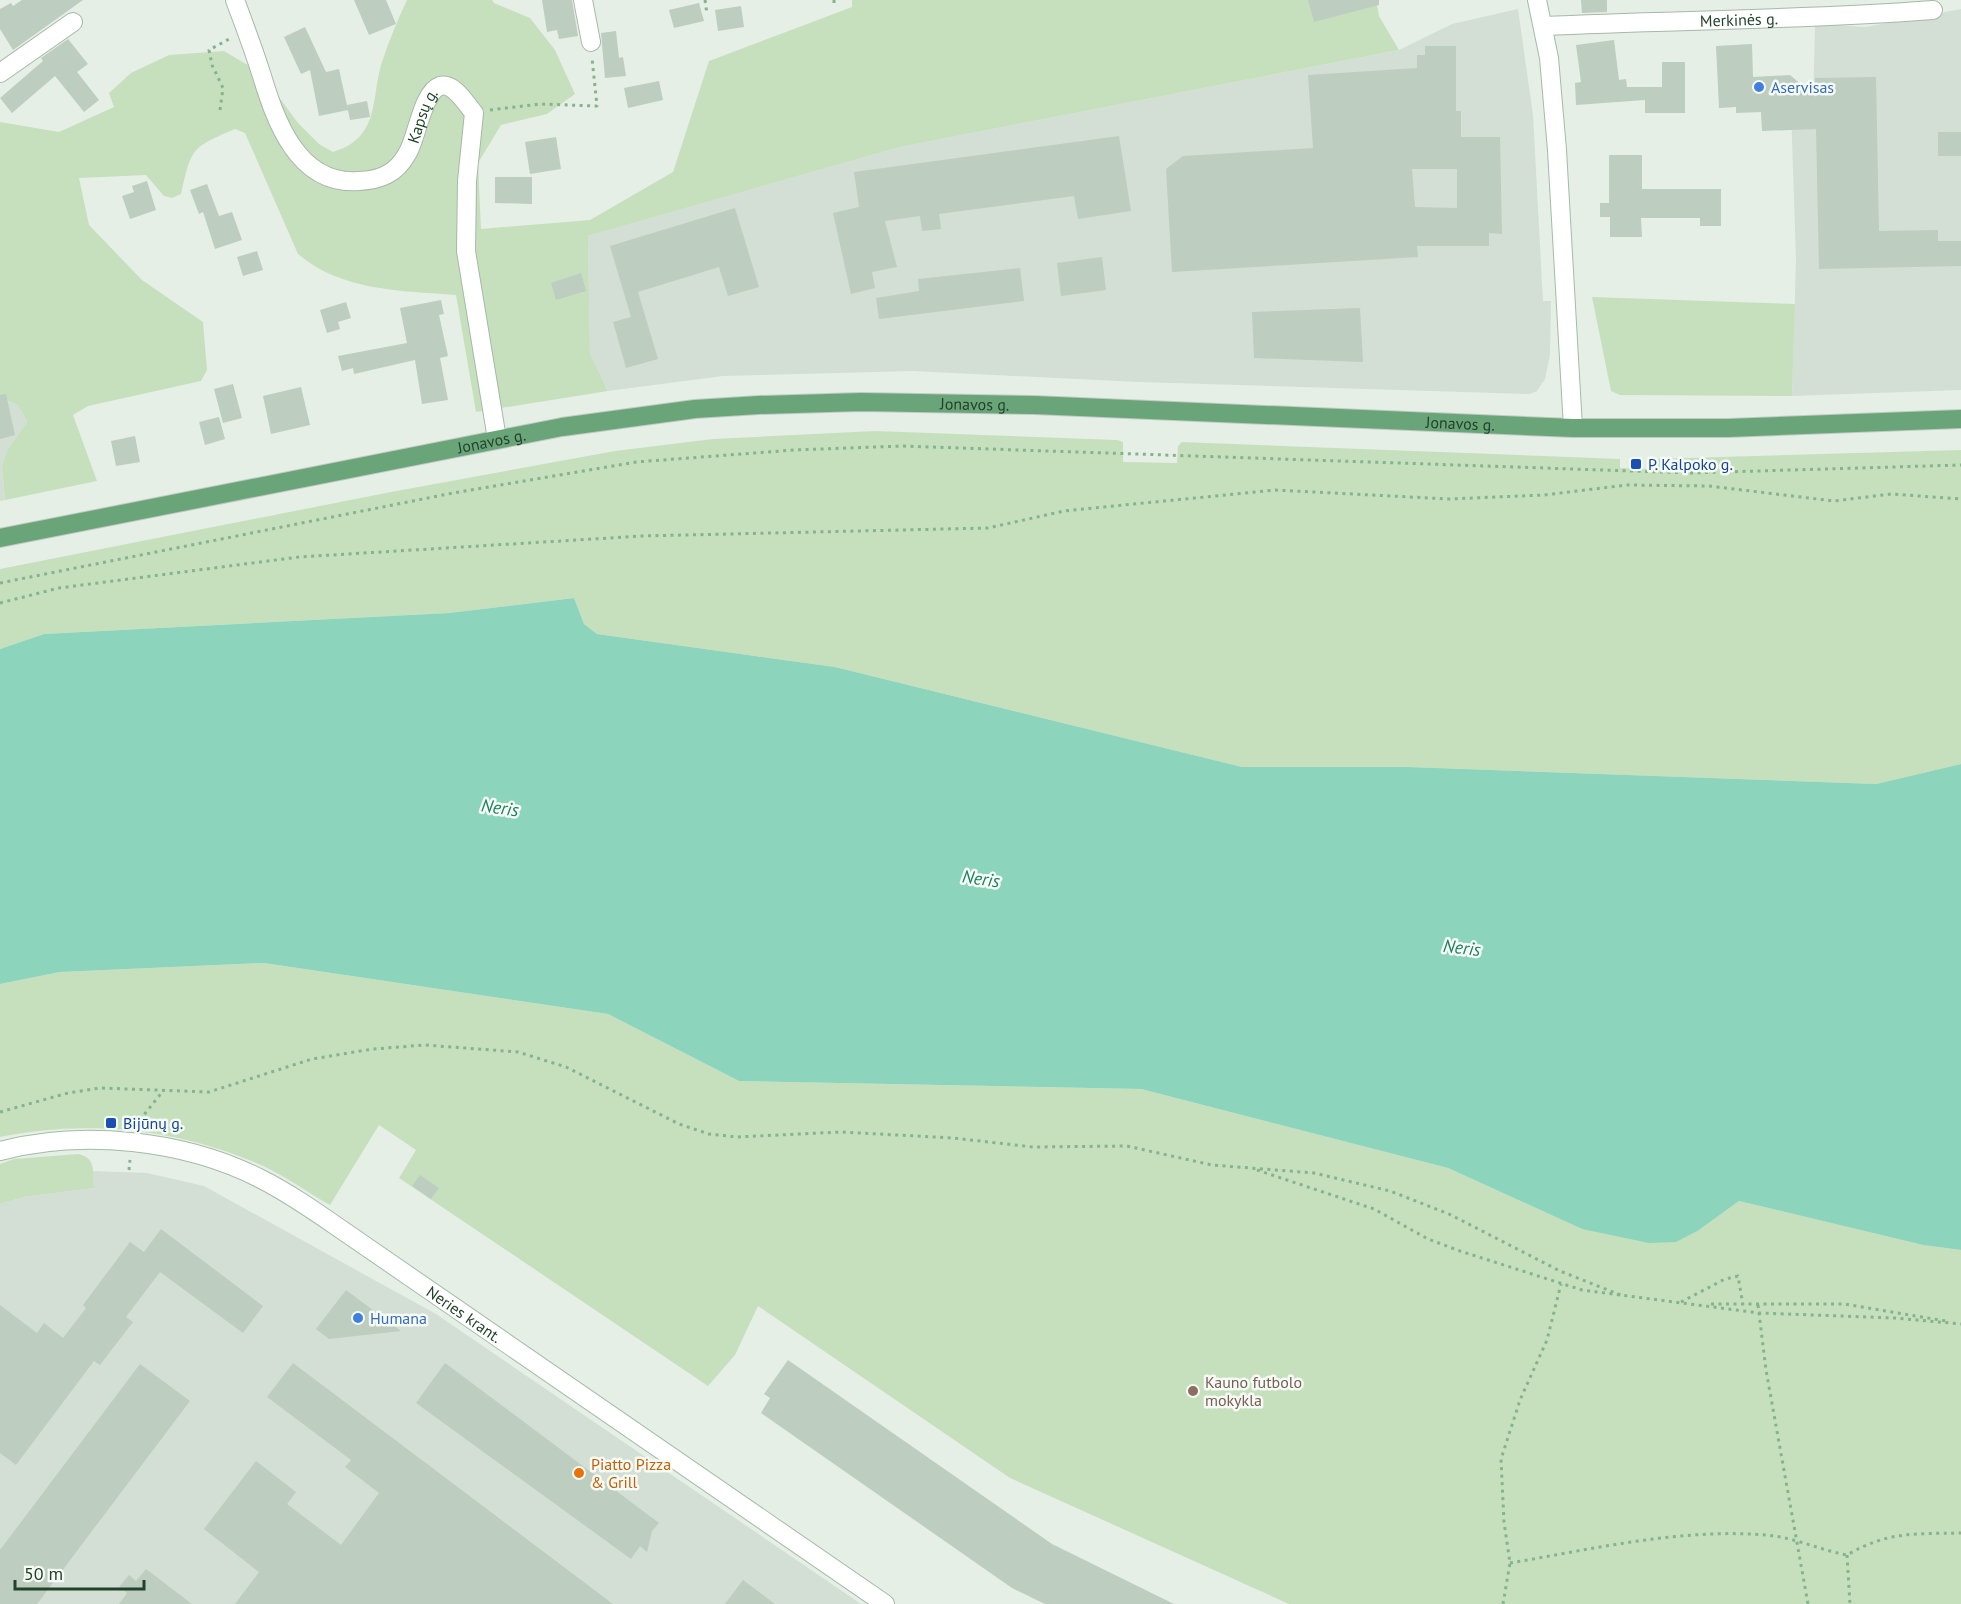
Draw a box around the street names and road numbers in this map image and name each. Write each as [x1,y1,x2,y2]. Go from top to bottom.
street label: Merkinės g. [1700,8,1778,31]
street label: Kapsų g. [403,83,442,146]
street label: Jonavos g. [939,393,1009,415]
street label: Jonavos g. [1424,412,1495,435]
street label: Jonavos g. [455,424,527,458]
street label: Neries krant. [423,1281,506,1347]

